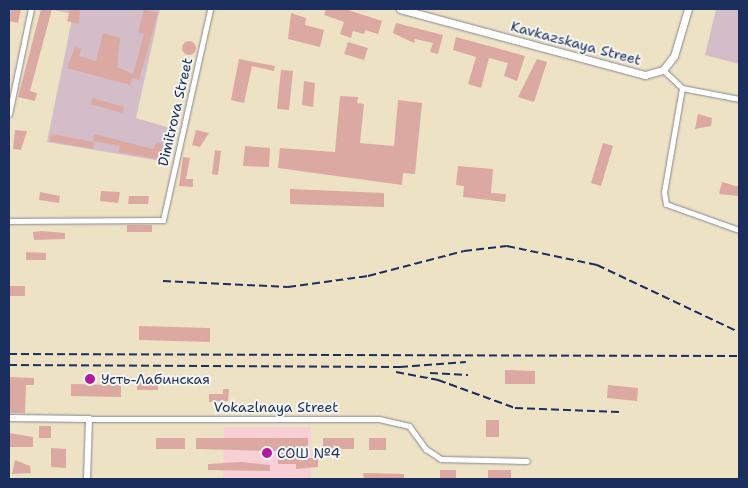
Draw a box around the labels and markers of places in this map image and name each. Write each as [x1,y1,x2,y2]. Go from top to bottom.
place label: Усть-Лабинская [101,371,210,387]
marker: Усть-Лабинская [83,372,97,386]
place label: СОШ №4 [277,445,340,461]
marker: СОШ №4 [261,447,273,459]

